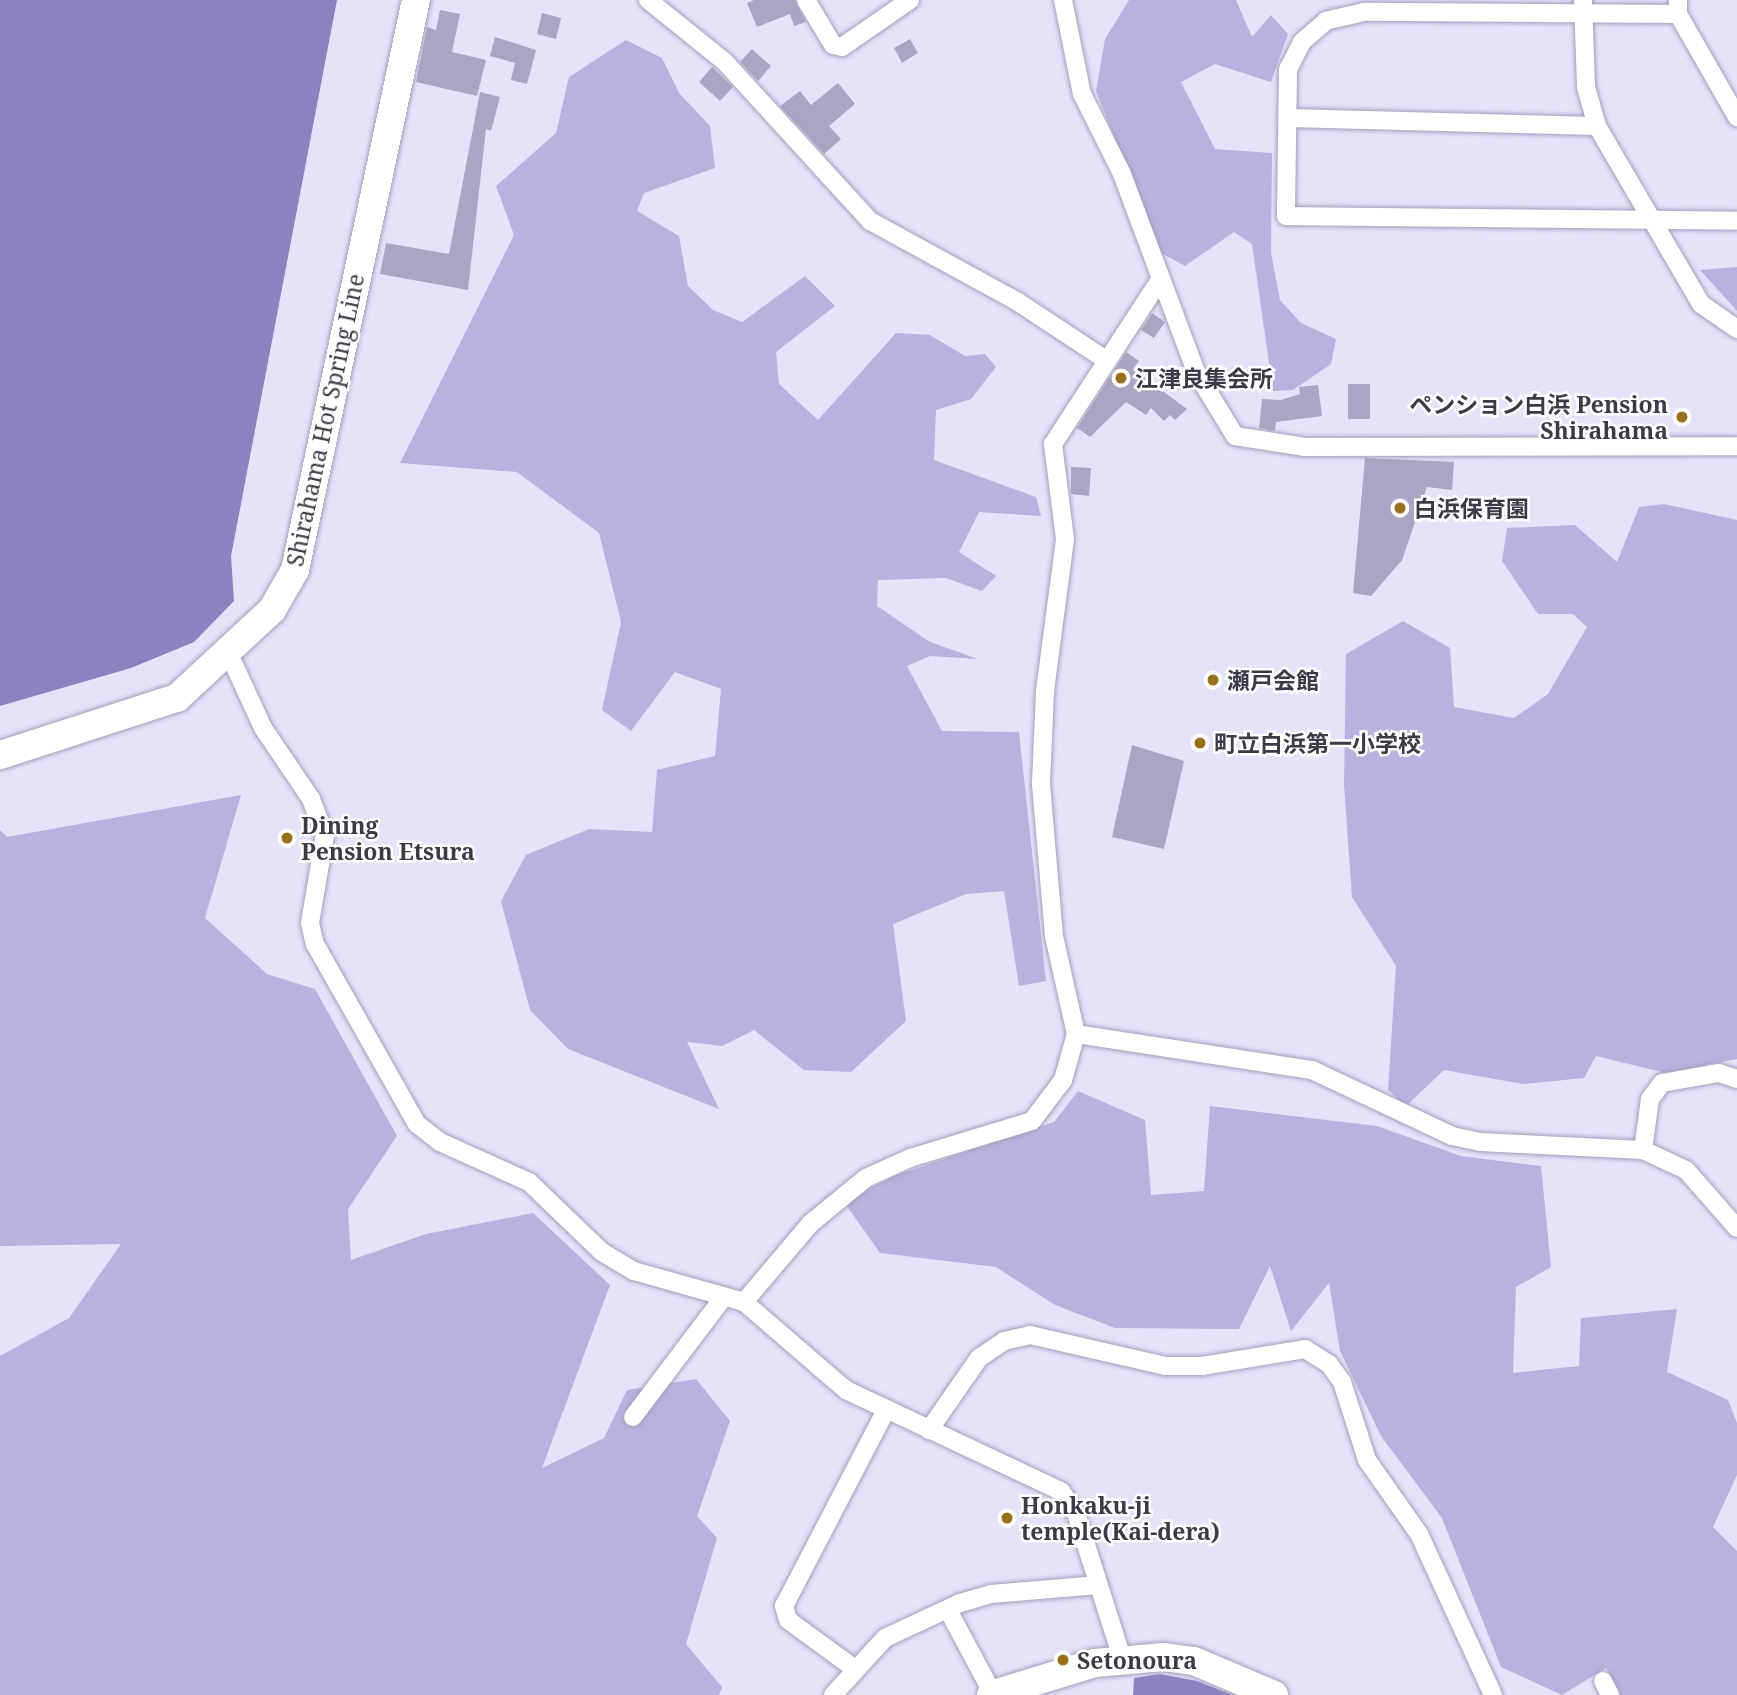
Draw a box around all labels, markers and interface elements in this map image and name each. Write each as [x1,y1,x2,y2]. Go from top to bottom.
street label: Shirahama Hot Spring Line [280,271,370,569]
place label: 江津良集会所 [1135,364,1273,392]
marker: 江津良集会所 [1113,370,1129,386]
place label: ペンション白浜 Pension Shirahama [1409,390,1668,444]
marker: ペンション白浜 Pension Shirahama [1674,409,1690,425]
place label: 白浜保育園 [1414,494,1529,522]
marker: 白浜保育園 [1392,500,1408,516]
place label: 瀬戸会館 [1227,666,1319,694]
marker: 瀬戸会館 [1205,672,1221,688]
place label: 町立白浜第一小学校 [1214,729,1421,757]
marker: 町立白浜第一小学校 [1192,735,1208,751]
place label: Dining Pension Etsura [301,811,475,865]
marker: Dining Pension Etsura [279,830,295,846]
place label: Honkaku-ji temple(Kai-dera) [1021,1491,1220,1545]
marker: Honkaku-ji temple(Kai-dera) [999,1510,1015,1526]
place label: Setonoura [1077,1646,1197,1674]
marker: Setonoura [1055,1652,1071,1668]

